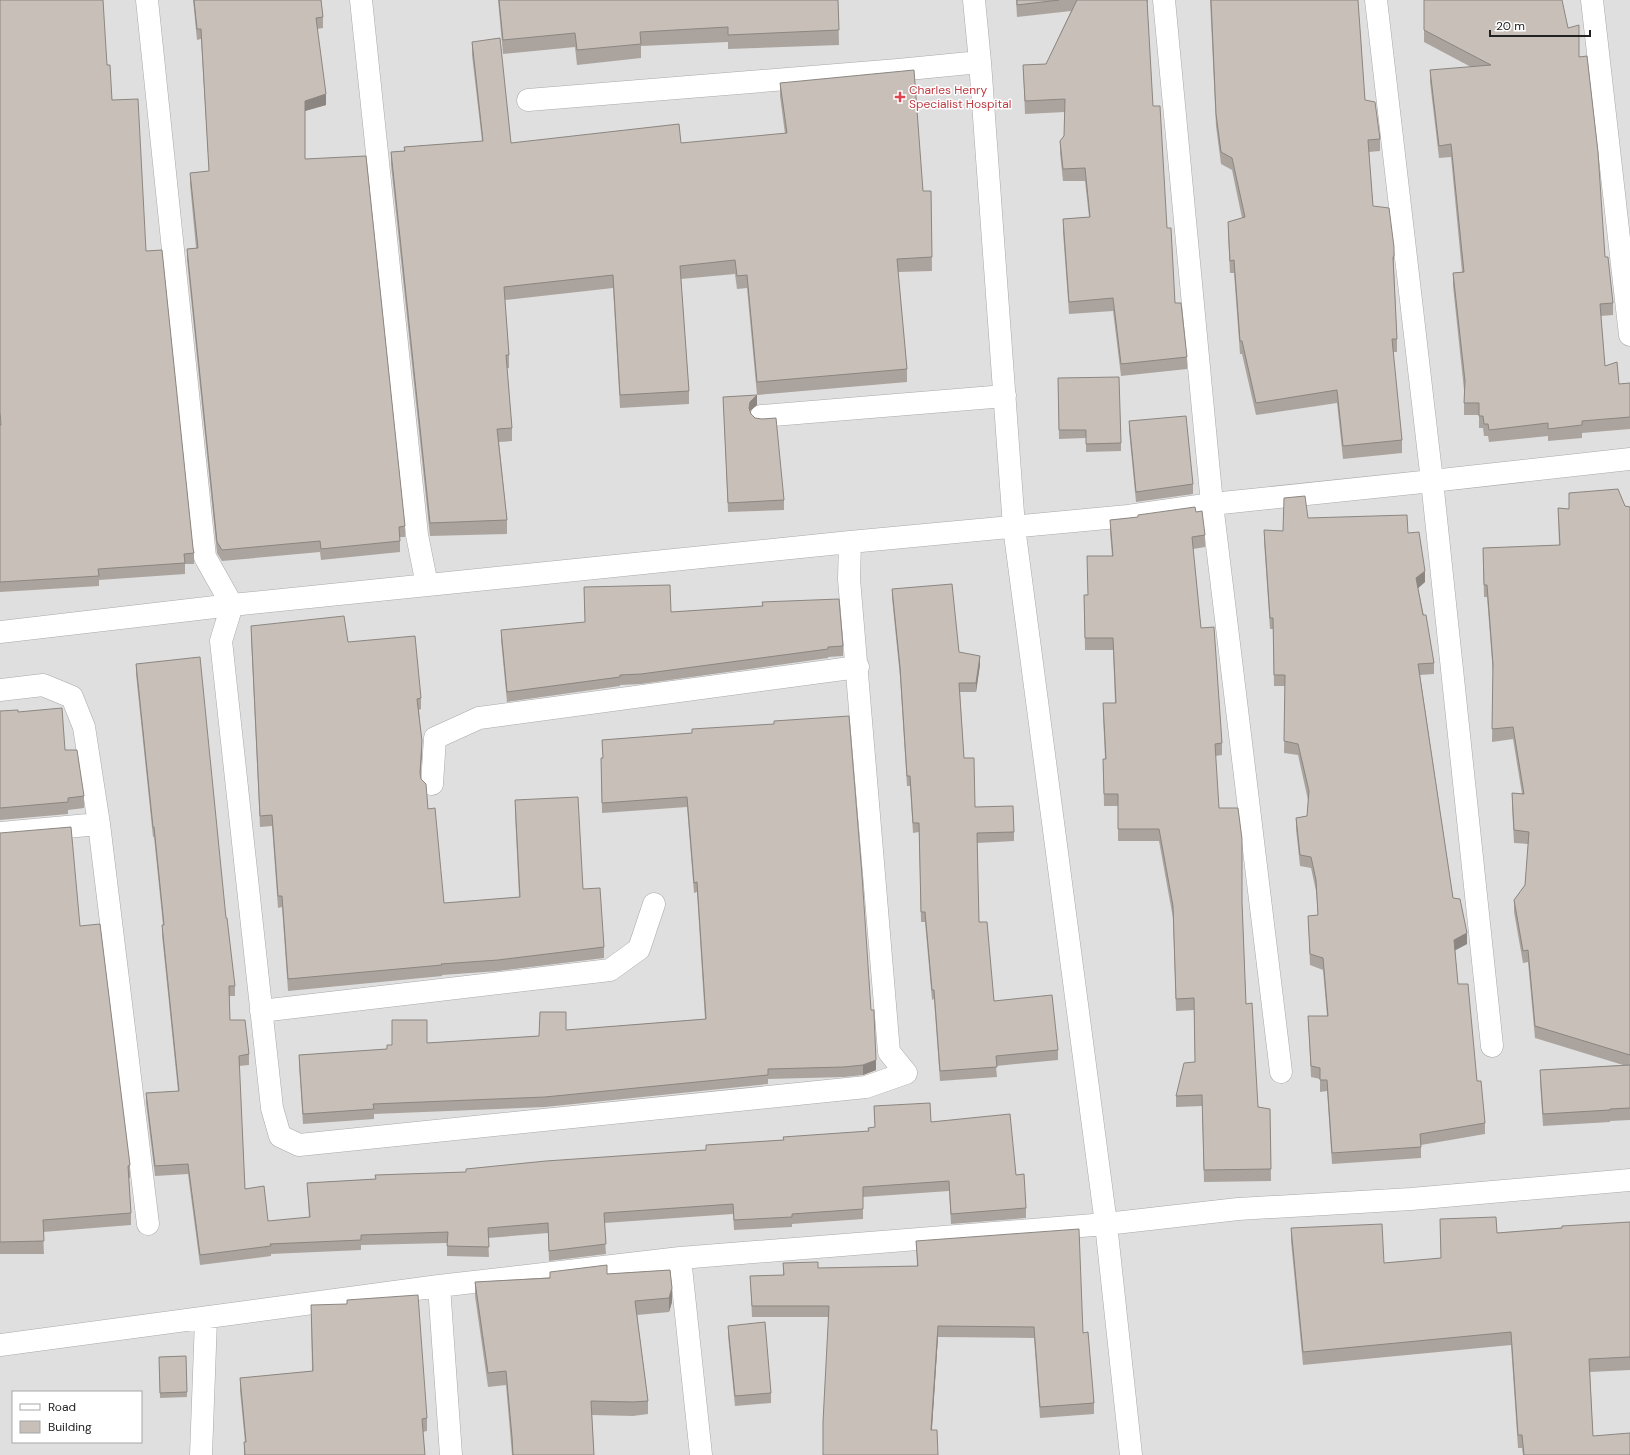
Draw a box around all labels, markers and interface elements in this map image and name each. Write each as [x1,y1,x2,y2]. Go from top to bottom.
scale bar [1490,12,1590,38]
text: 20 m [1496,18,1525,34]
place label: Charles Henry Specialist Hospital [909,82,1011,112]
marker: Charles Henry Specialist Hospital [894,91,906,103]
legend [12,1391,142,1443]
text: Road [48,1399,76,1415]
text: Building [48,1419,92,1435]

